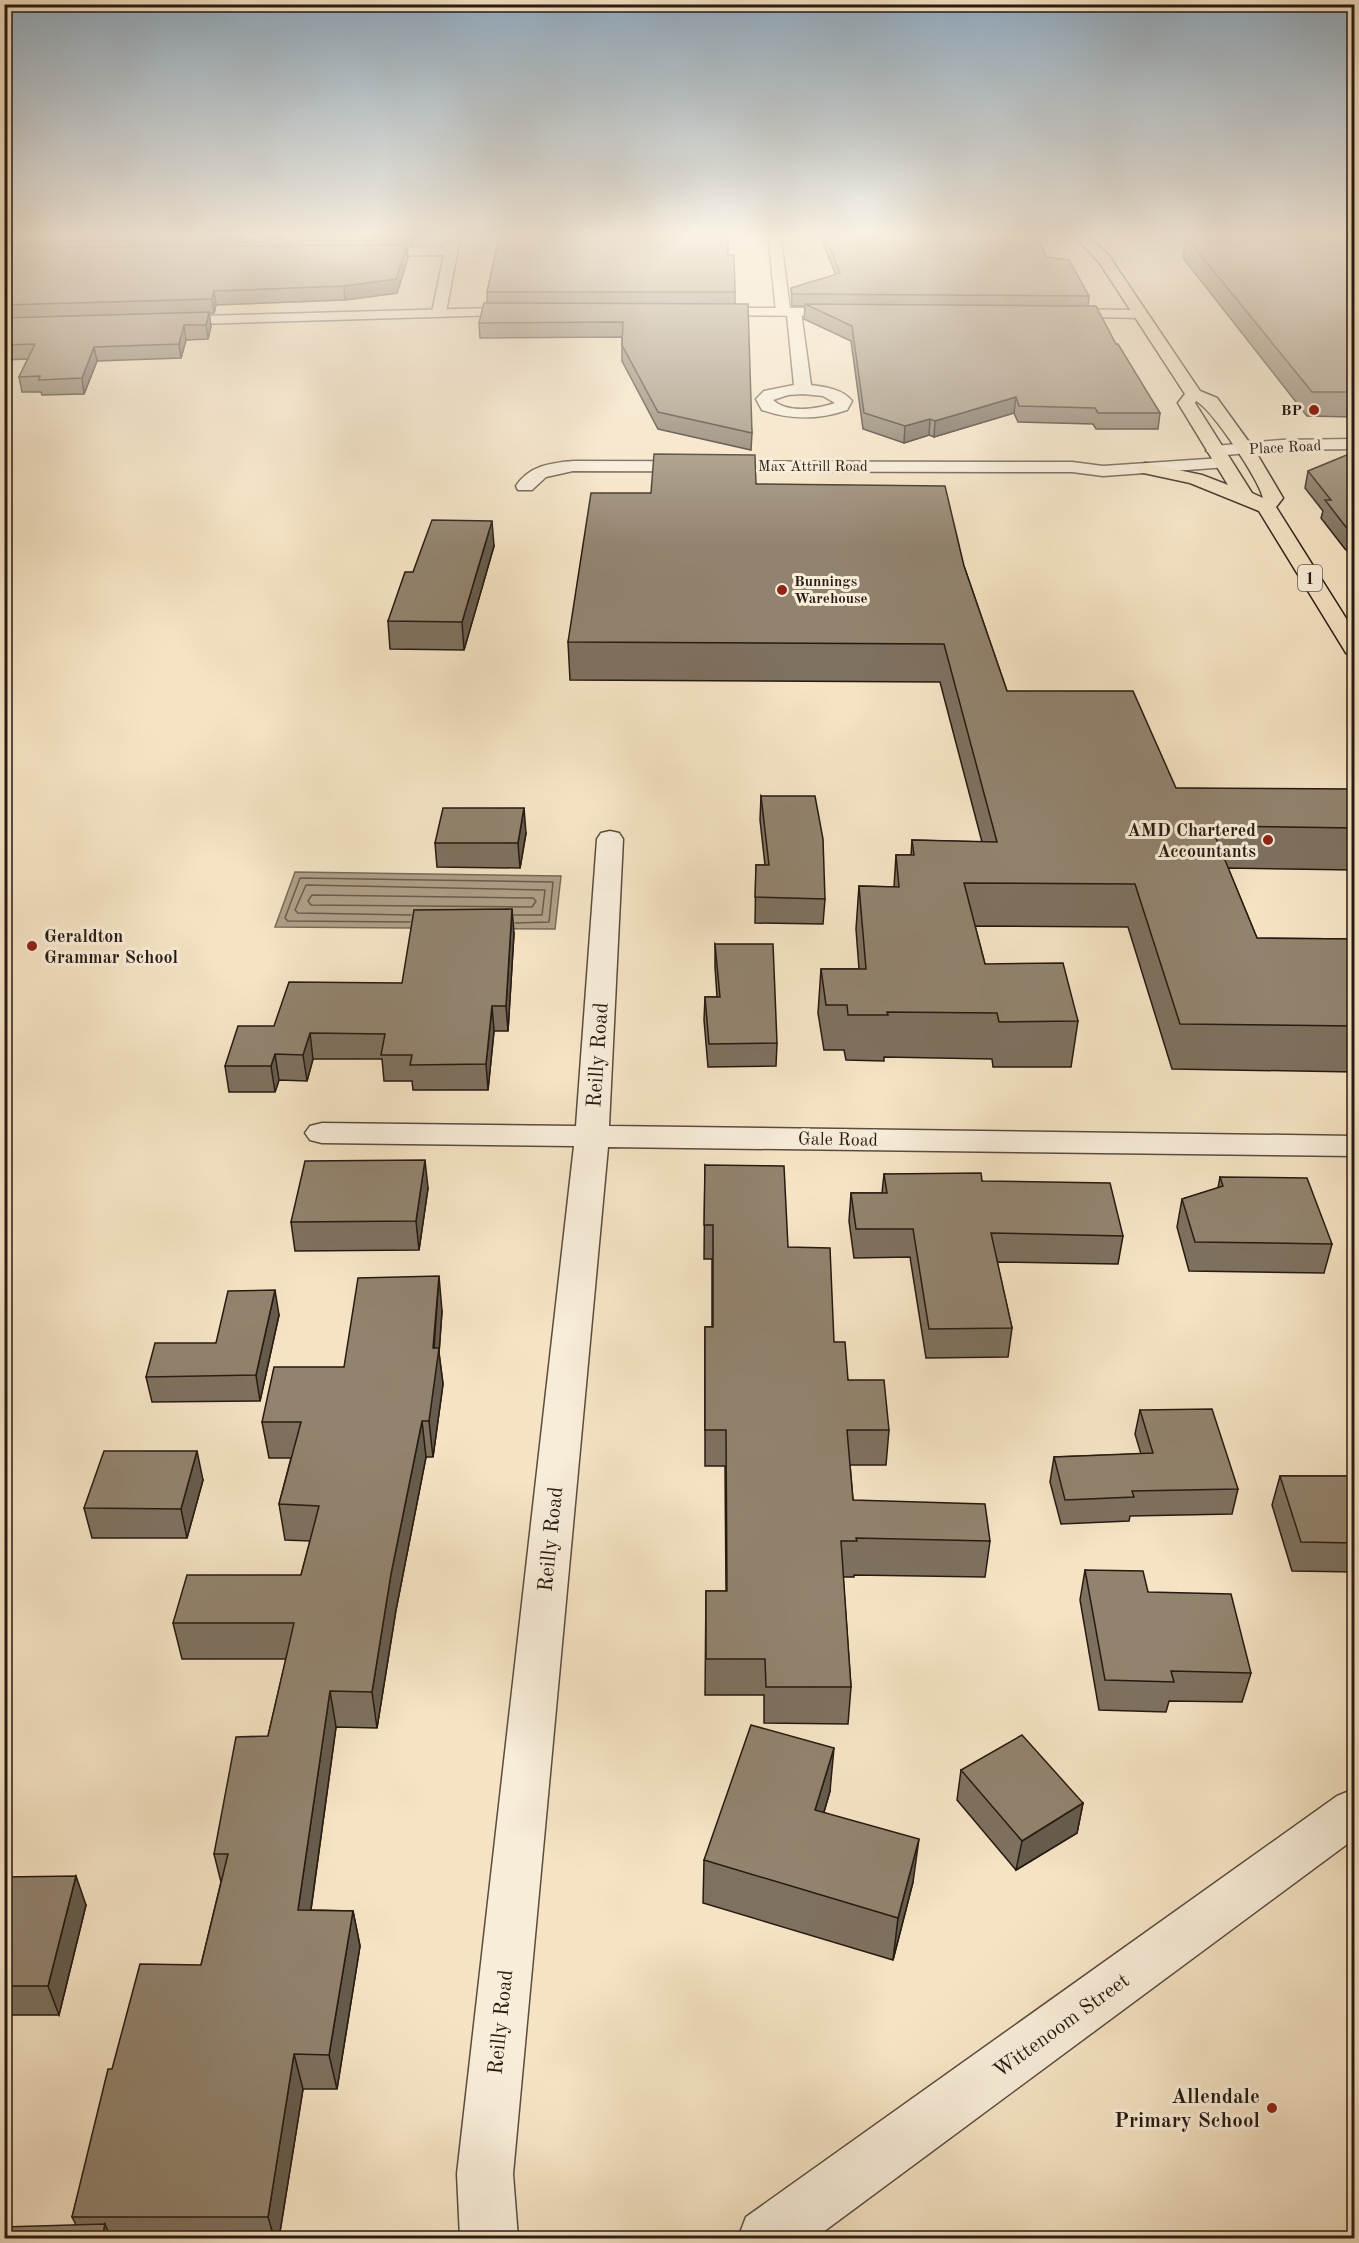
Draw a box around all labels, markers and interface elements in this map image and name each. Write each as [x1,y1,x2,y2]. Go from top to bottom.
marker: BP [1307,403,1321,417]
place label: BP [1281,404,1302,419]
street label: Place Road [1248,439,1322,458]
street label: Max Attrill Road [758,460,868,475]
road number: 1 [1298,565,1322,591]
place label: Bunnings Warehouse [794,575,868,607]
marker: Bunnings Warehouse [775,583,789,597]
place label: AMD Chartered Accountants [1127,822,1256,861]
marker: AMD Chartered Accountants [1261,833,1275,847]
place label: Geraldton Grammar School [44,928,179,967]
marker: Geraldton Grammar School [25,939,39,953]
street label: Reilly Road [584,1002,613,1108]
street label: Gale Road [798,1130,878,1150]
street label: Reilly Road [536,1486,567,1593]
street label: Reilly Road [486,1969,517,2076]
street label: Wittenoom Street [990,1970,1134,2082]
place label: Allendale Primary School [1114,2087,1260,2132]
marker: Allendale Primary School [1265,2101,1279,2115]

